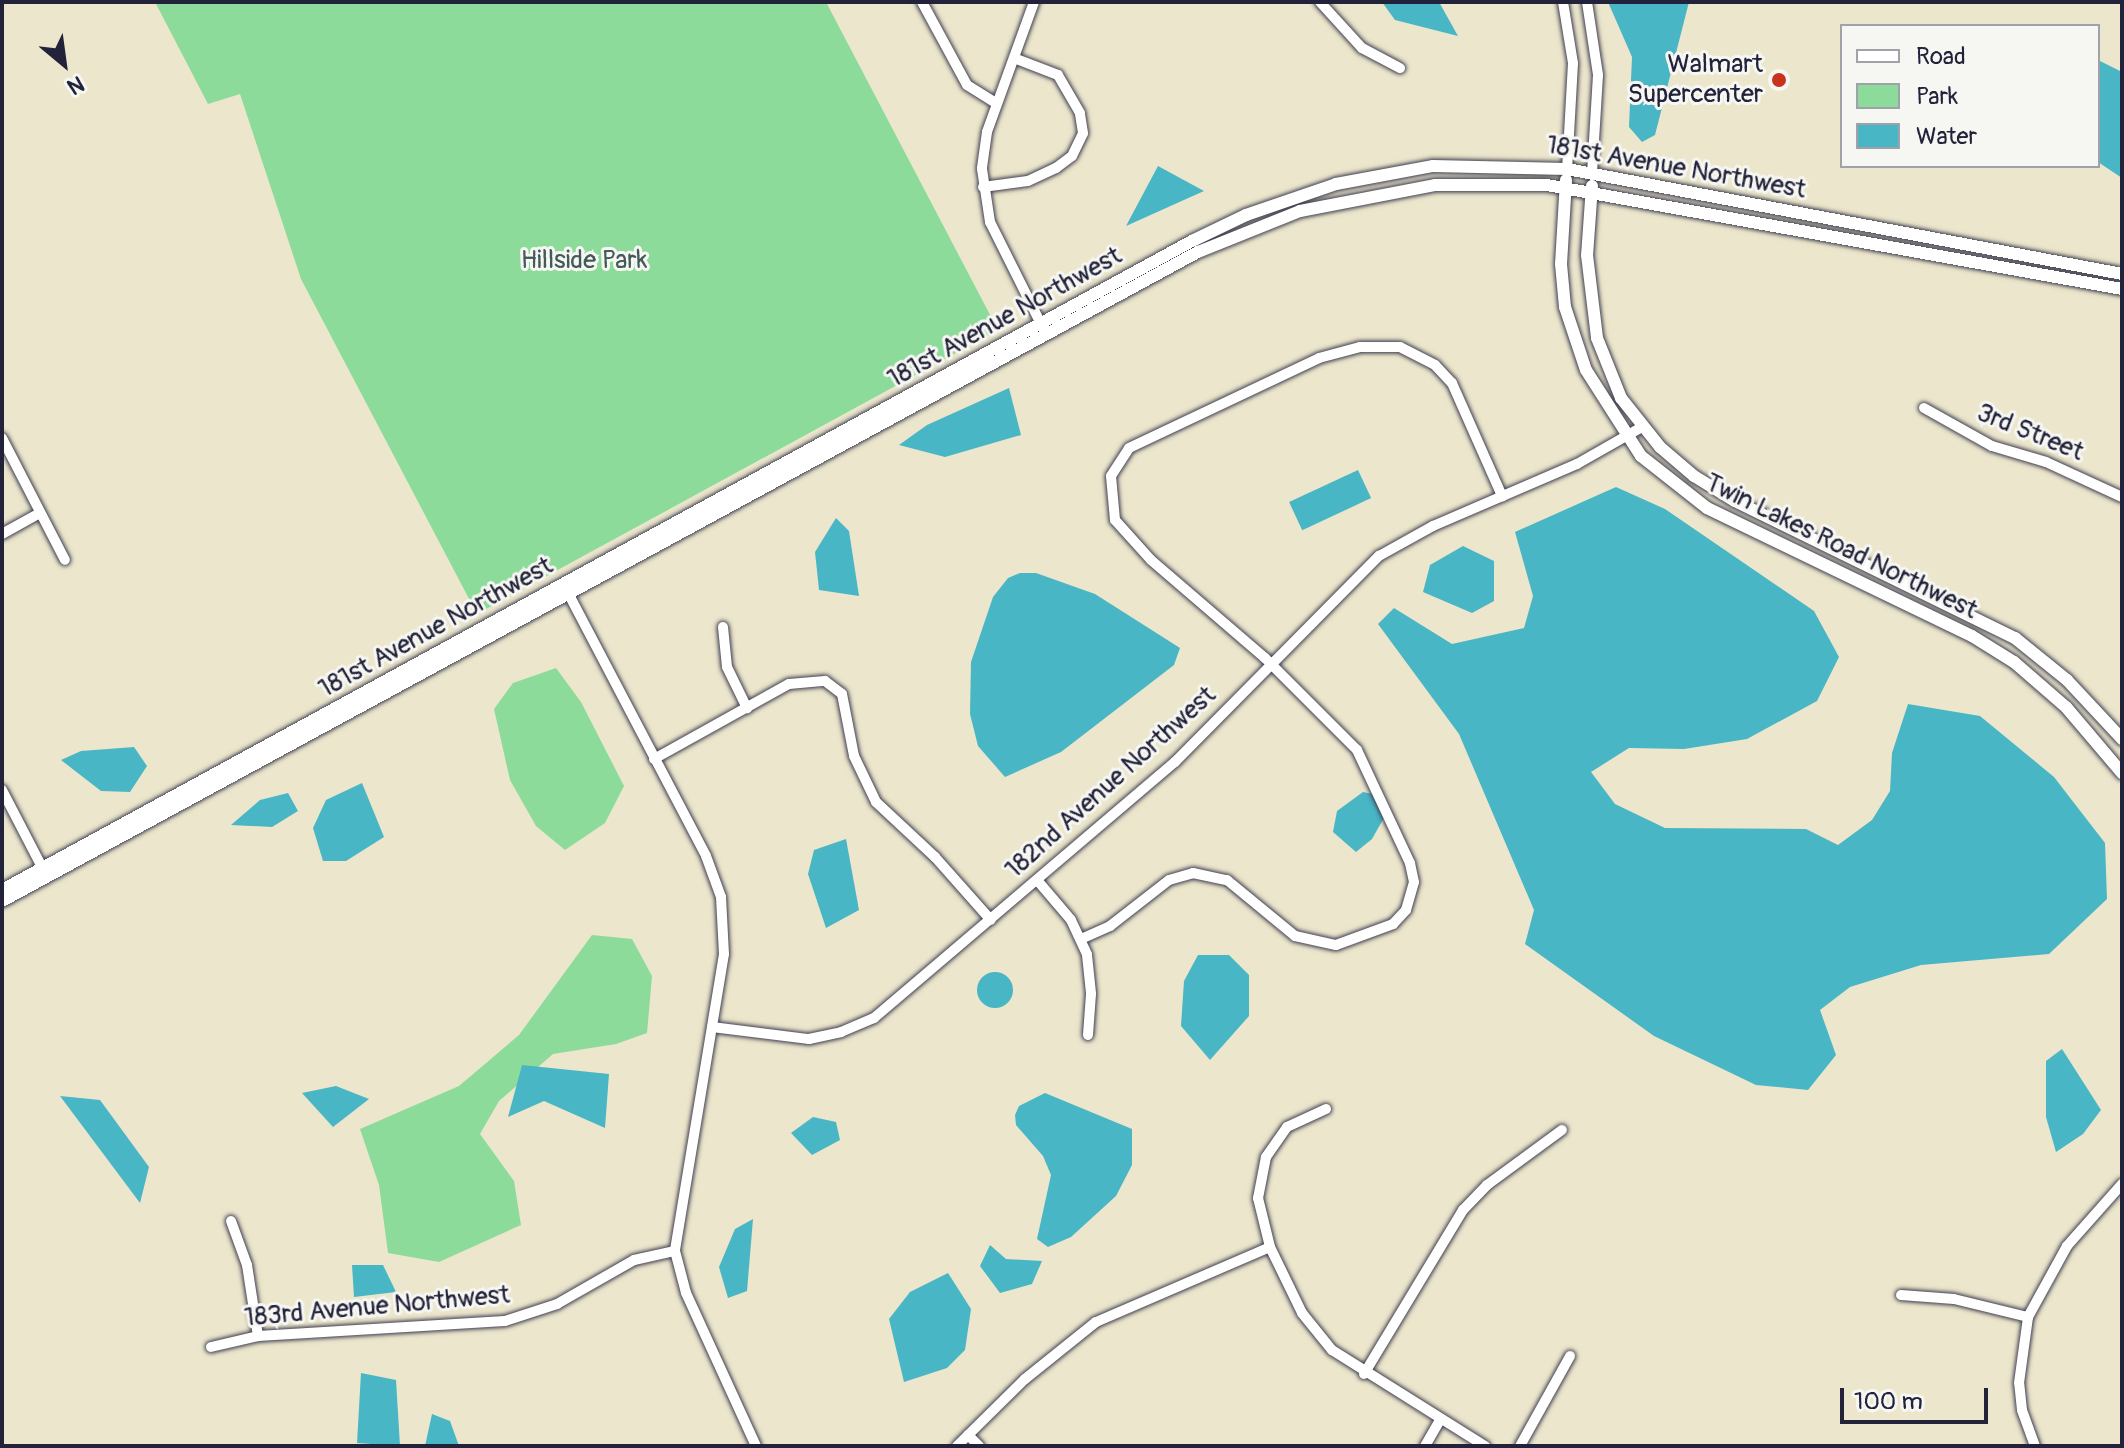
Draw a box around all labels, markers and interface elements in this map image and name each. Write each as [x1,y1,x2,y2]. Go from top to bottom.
north arrow [24,24,104,104]
legend [1840,24,2100,168]
text: Road [1916,42,1966,71]
place label: Walmart Supercenter [1628,49,1763,110]
text: N [62,69,89,101]
marker: Walmart Supercenter [1770,71,1788,89]
text: Park [1916,82,1958,111]
text: Water [1916,122,1977,151]
street label: 181st Avenue Northwest [1544,130,1808,206]
street label: 181st Avenue Northwest [883,241,1127,395]
park label: Hillside Park [521,245,647,277]
street label: 3rd Street [1972,398,2088,468]
street label: Twin Lakes Road Northwest [1700,467,1982,627]
street label: 181st Avenue Northwest [314,551,558,705]
street label: 182nd Avenue Northwest [999,680,1223,886]
street label: 183rd Avenue Northwest [243,1280,511,1334]
scale bar [1844,1372,1992,1422]
text: 100 m [1854,1387,1923,1416]

